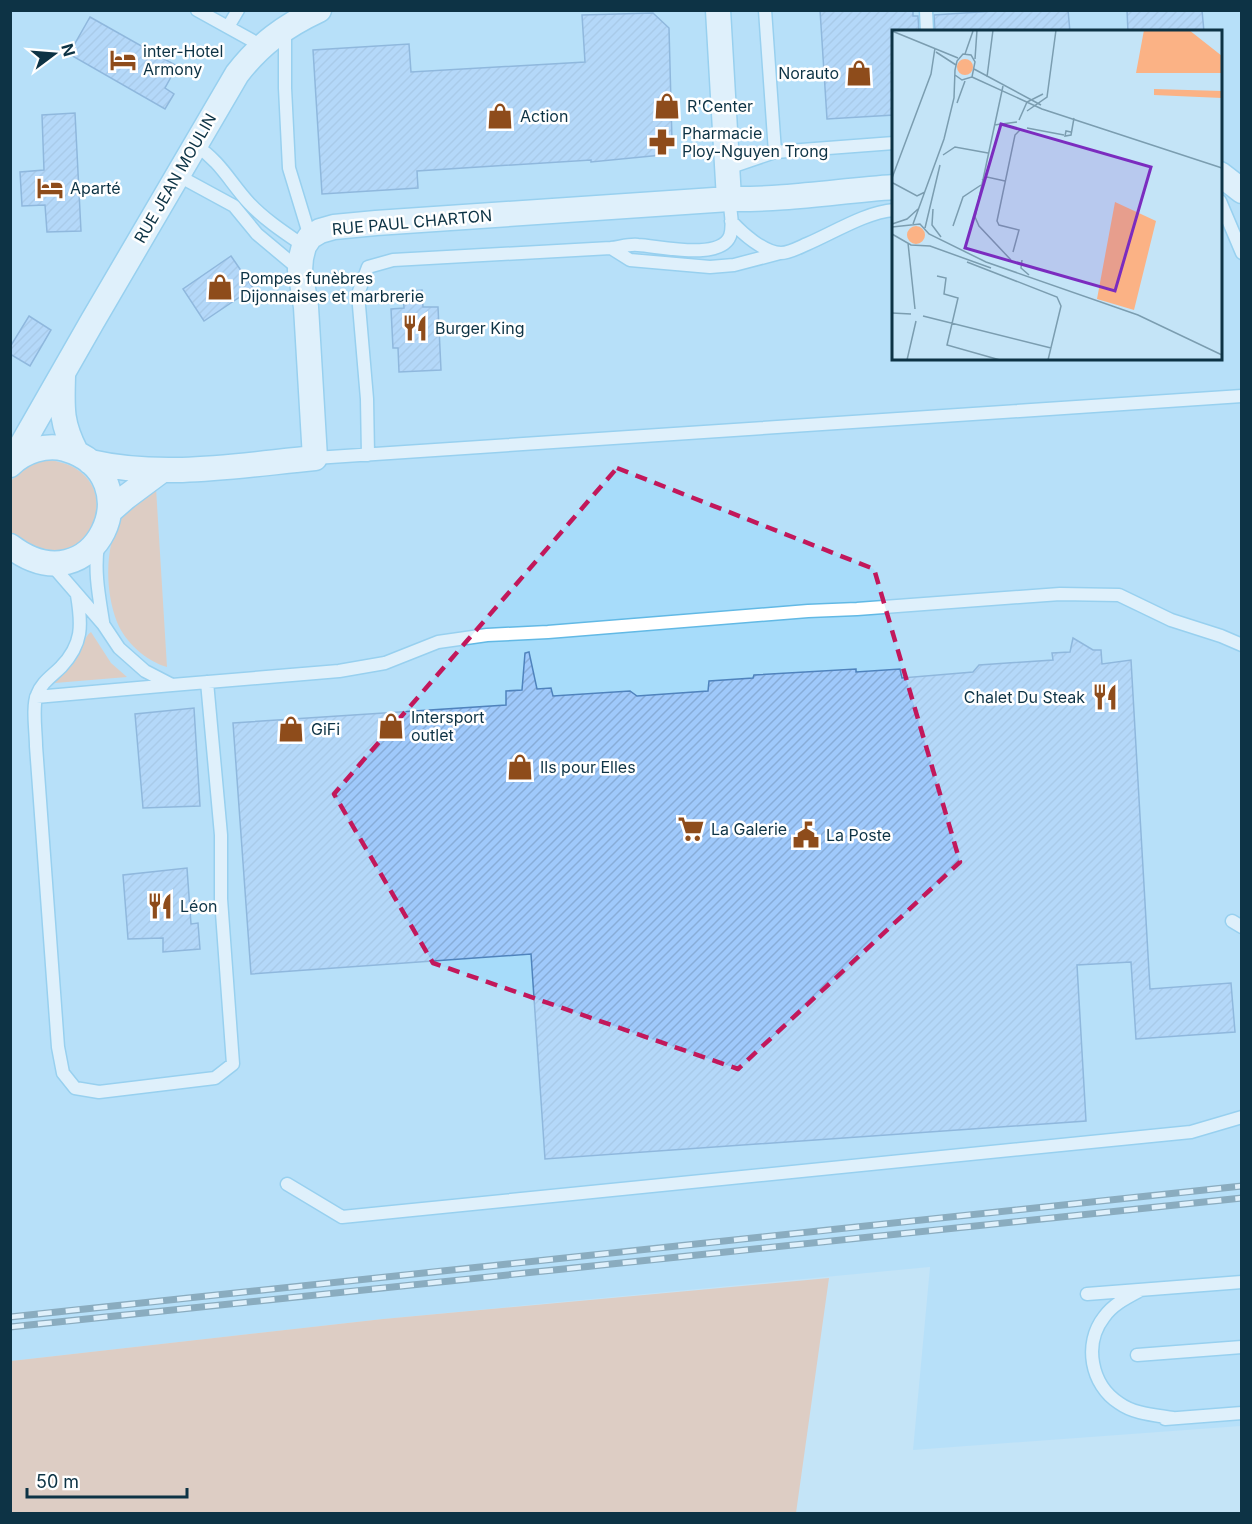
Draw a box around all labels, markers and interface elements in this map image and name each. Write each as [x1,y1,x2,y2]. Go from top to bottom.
north arrow [24,24,84,84]
inset map [892,30,1222,360]
text: N [57,41,80,58]
place label: inter-Hotel Armony [143,41,223,79]
hotel icon: inter-Hotel Armony [108,45,138,75]
shop icon: Norauto [844,58,874,88]
place label: Norauto [778,63,839,83]
shop icon: R'Center [652,91,682,121]
place label: R'Center [687,96,753,116]
shop icon: Action [485,101,515,131]
place label: Action [520,106,568,126]
street label: RUE JEAN MOULIN [130,109,220,247]
place label: Pharmacie Ploy-Nguyen Trong [682,123,828,161]
pharmacy icon: Pharmacie Ploy-Nguyen Trong [647,127,677,157]
hotel icon: Aparté [35,173,65,203]
place label: Aparté [70,178,121,198]
street label: RUE PAUL CHARTON [331,205,493,239]
place label: Pompes funèbres Dijonnaises et marbrerie [240,268,424,306]
shop icon: Pompes funèbres Dijonnaises et marbrerie [205,272,235,302]
restaurant icon: Burger King [400,313,430,343]
place label: Burger King [435,318,525,338]
restaurant icon: Chalet Du Steak [1090,682,1120,712]
place label: Chalet Du Steak [964,687,1085,707]
place label: Intersport outlet [411,707,485,745]
shop icon: Intersport outlet [376,711,406,741]
shop icon: GiFi [276,714,306,744]
place label: GiFi [311,719,340,739]
shop icon: Ils pour Elles [505,752,535,782]
place label: Ils pour Elles [540,757,636,777]
supermarket icon: La Galerie [676,814,706,844]
place label: La Galerie [711,819,787,839]
public building icon: La Poste [791,820,821,850]
place label: La Poste [826,825,891,845]
restaurant icon: Léon [145,891,175,921]
place label: Léon [180,896,217,916]
scale bar [27,1461,188,1499]
text: 50 m [36,1471,79,1492]

